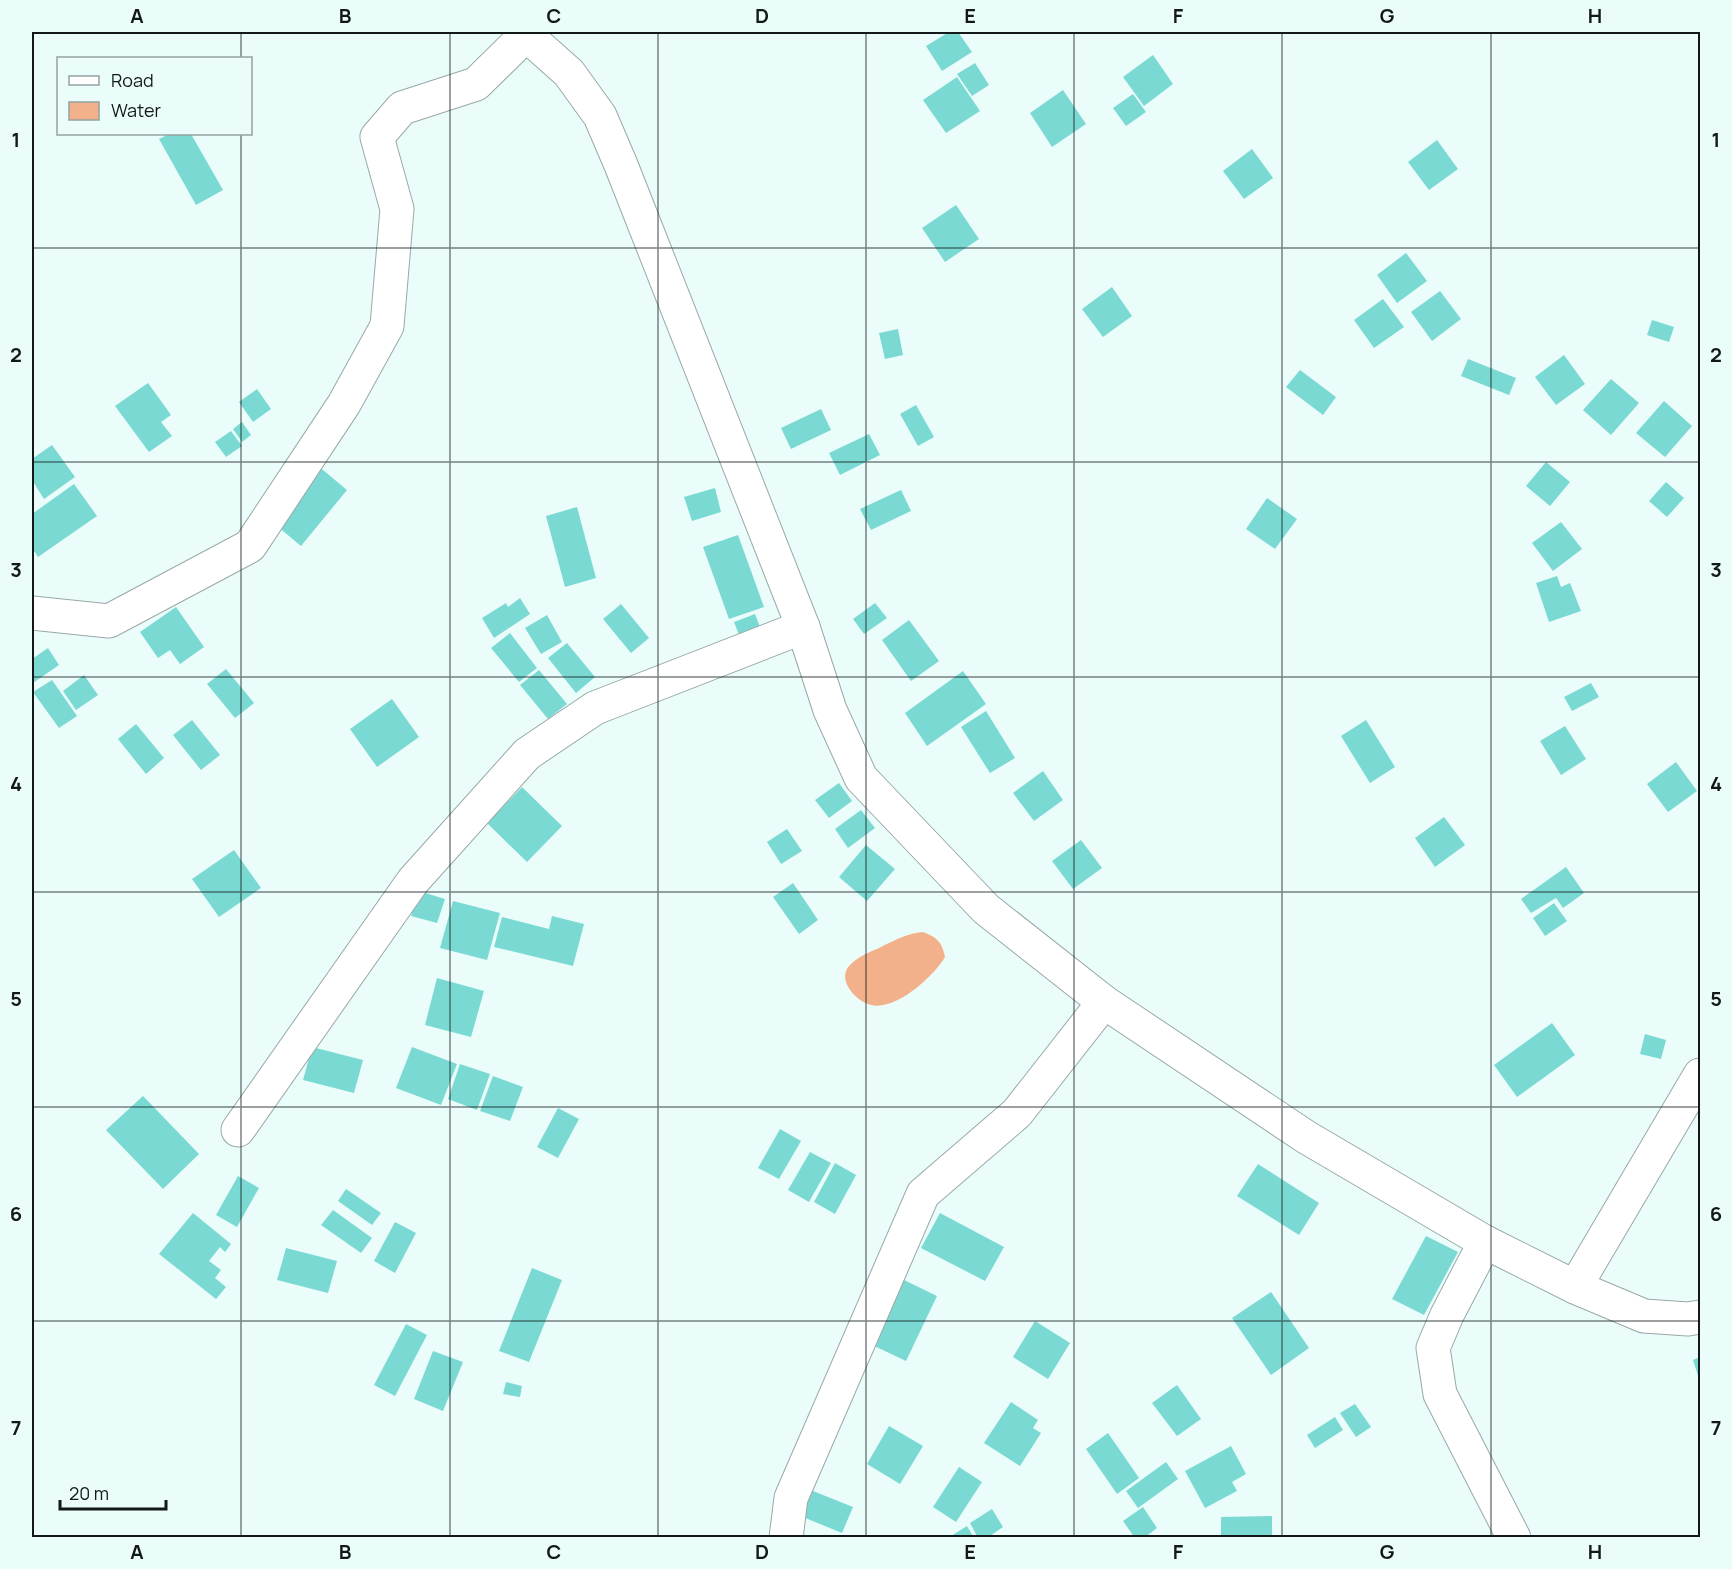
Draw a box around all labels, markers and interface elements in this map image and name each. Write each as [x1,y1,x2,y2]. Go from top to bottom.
text: A [130,2,144,29]
text: B [339,2,352,29]
text: C [547,2,561,29]
text: D [755,2,769,29]
text: E [964,2,976,29]
text: F [1173,2,1184,29]
text: G [1380,2,1395,29]
text: H [1588,2,1602,29]
legend [57,57,252,135]
text: Road [111,68,154,92]
text: Water [111,98,161,122]
text: 1 [12,126,20,153]
text: 1 [1712,126,1720,153]
text: 2 [10,341,22,368]
text: 2 [1710,341,1722,368]
text: 3 [10,556,22,583]
text: 3 [1710,556,1722,583]
text: 4 [10,770,22,797]
text: 4 [1710,770,1722,797]
text: 5 [10,985,22,1012]
text: 5 [1710,985,1722,1012]
text: 6 [10,1200,22,1227]
text: 6 [1710,1200,1722,1227]
text: 7 [11,1414,21,1441]
text: 7 [1711,1414,1721,1441]
scale bar [60,1473,166,1511]
text: 20 m [69,1481,109,1505]
text: A [130,1538,144,1565]
text: B [339,1538,352,1565]
text: C [547,1538,561,1565]
text: D [755,1538,769,1565]
text: E [964,1538,976,1565]
text: F [1173,1538,1184,1565]
text: G [1380,1538,1395,1565]
text: H [1588,1538,1602,1565]

